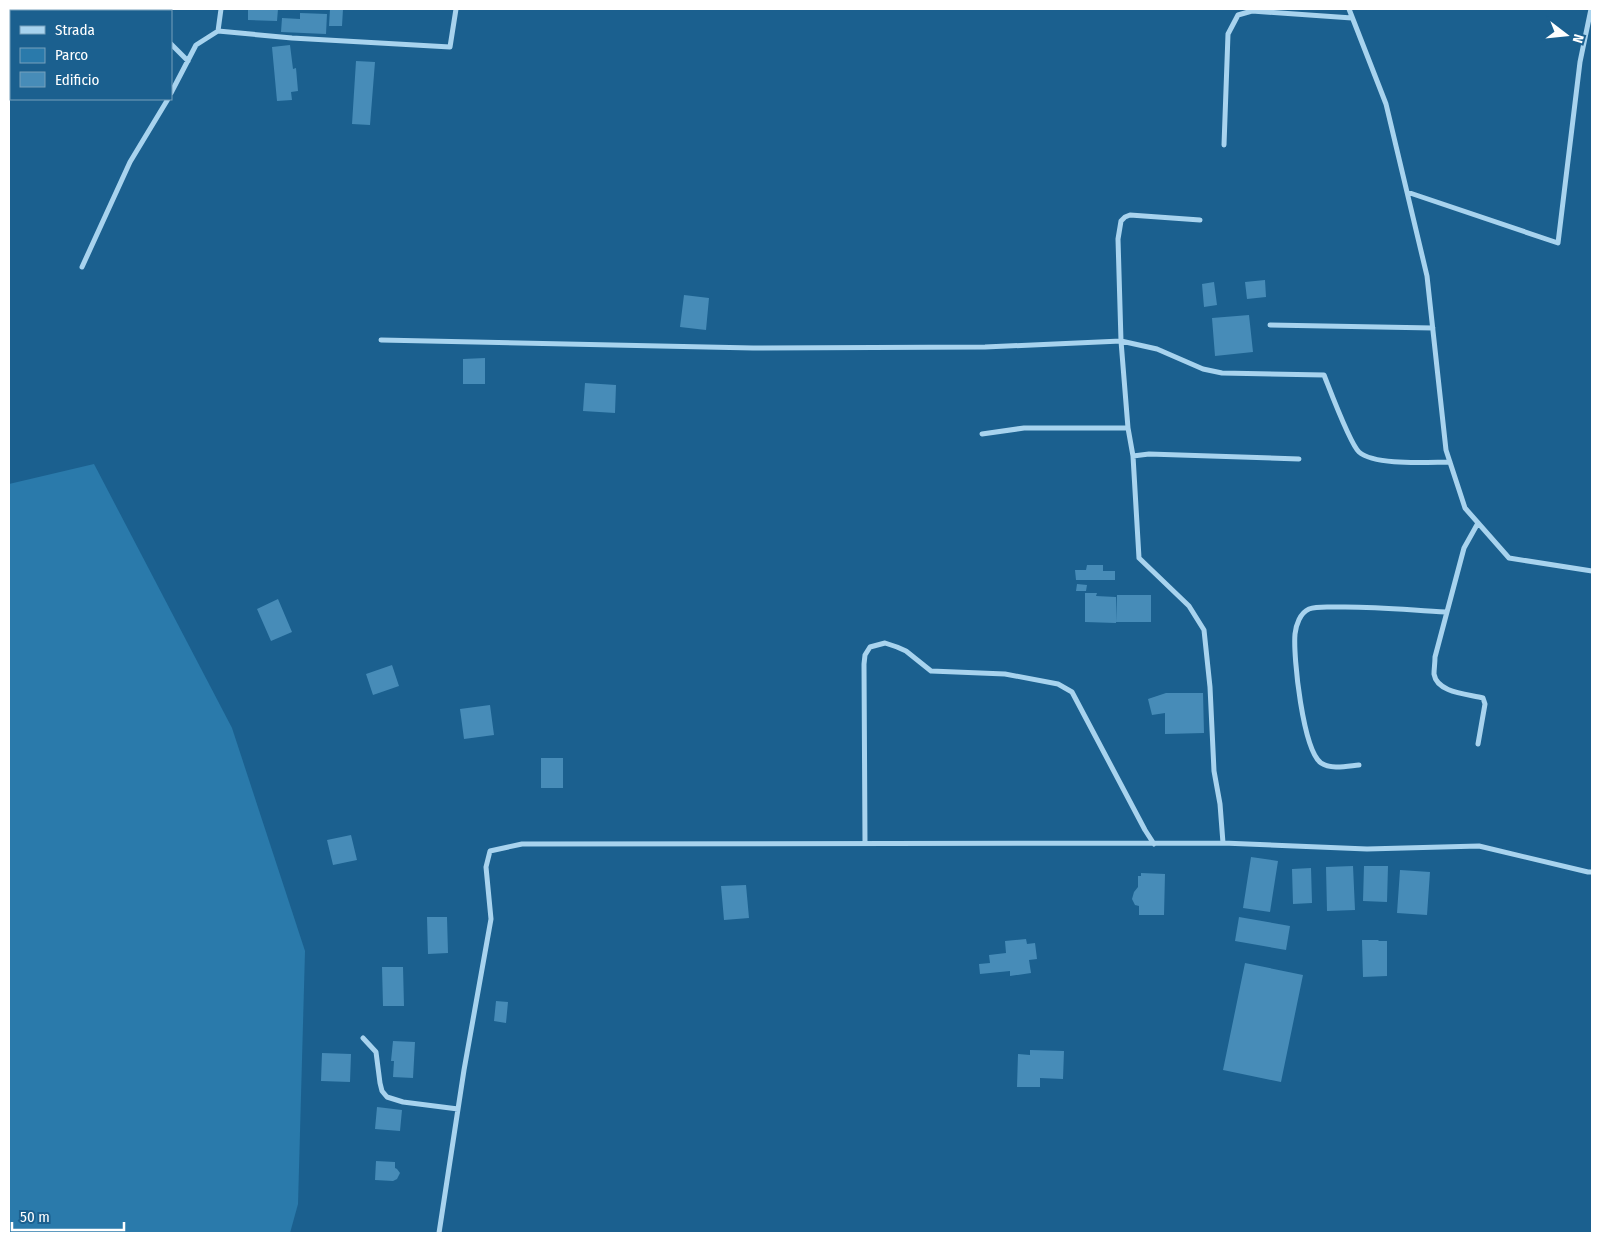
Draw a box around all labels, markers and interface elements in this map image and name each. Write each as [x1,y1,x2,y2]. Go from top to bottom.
legend [10,10,172,100]
north arrow [1541,10,1591,60]
text: Strada [55,21,95,39]
text: N [1569,32,1587,45]
text: Parco [55,46,88,64]
text: Edificio [55,71,100,89]
scale bar [12,1200,125,1232]
text: 50 m [20,1208,50,1226]

